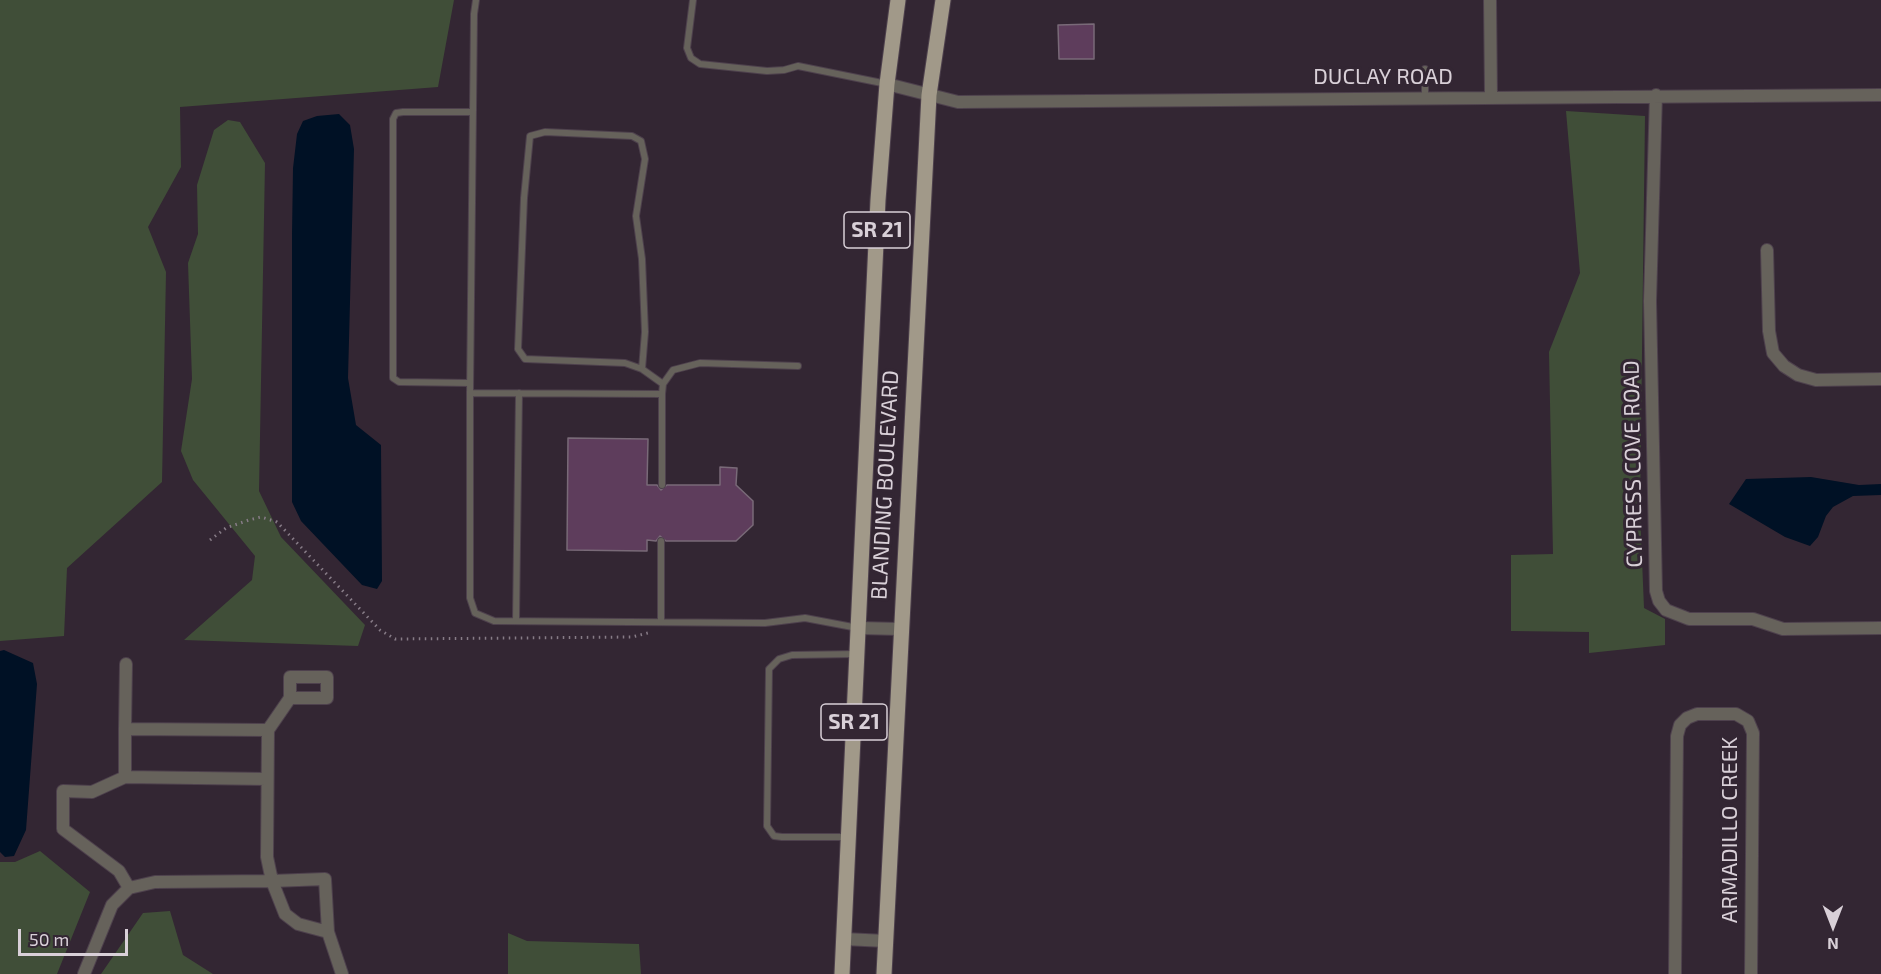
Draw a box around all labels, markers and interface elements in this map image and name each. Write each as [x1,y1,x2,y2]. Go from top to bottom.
street label: DUCLAY ROAD [1313,64,1453,90]
road number: SR 21 [844,212,910,248]
street label: CYPRESS COVE ROAD [1618,360,1648,568]
street label: BLANDING BOULEVARD [866,370,904,600]
road number: SR 21 [821,704,887,740]
street label: ARMADILLO CREEK [1717,737,1743,923]
north arrow [1803,896,1863,956]
scale bar [21,917,130,955]
text: 50 m [29,928,69,950]
text: N [1827,935,1839,954]

